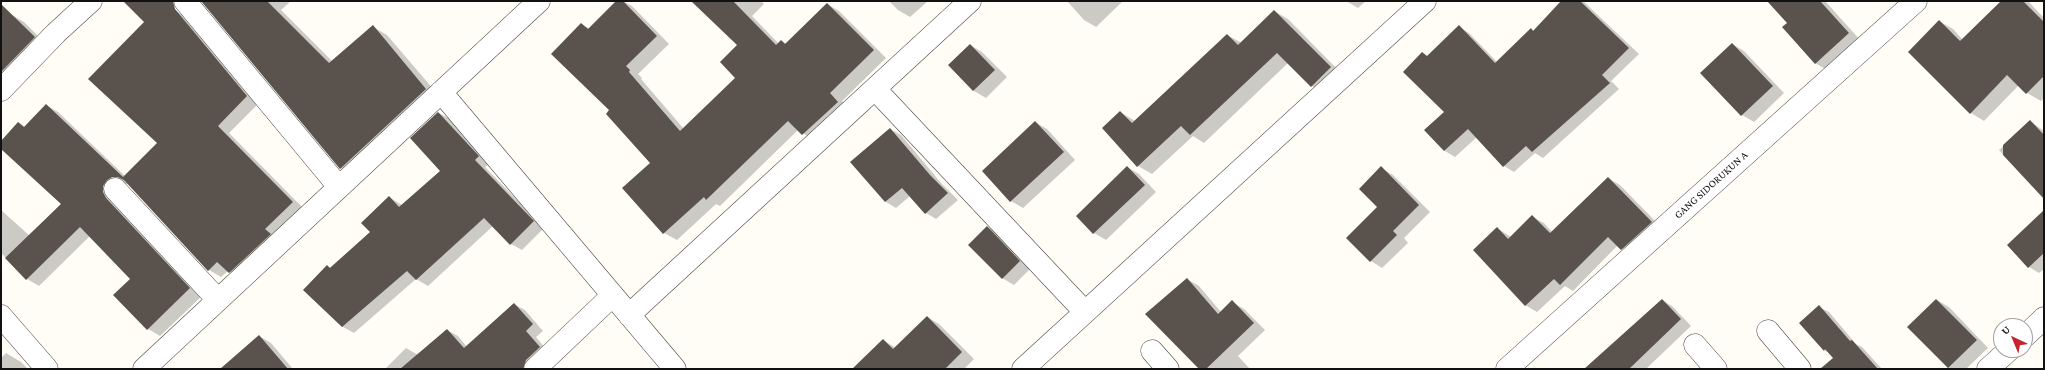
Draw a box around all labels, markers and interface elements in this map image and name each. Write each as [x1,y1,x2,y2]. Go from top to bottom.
street label: GANG SIDORUKUN A [1671,148,1751,222]
north arrow [1993,318,2033,358]
text: U [1998,323,2012,337]

